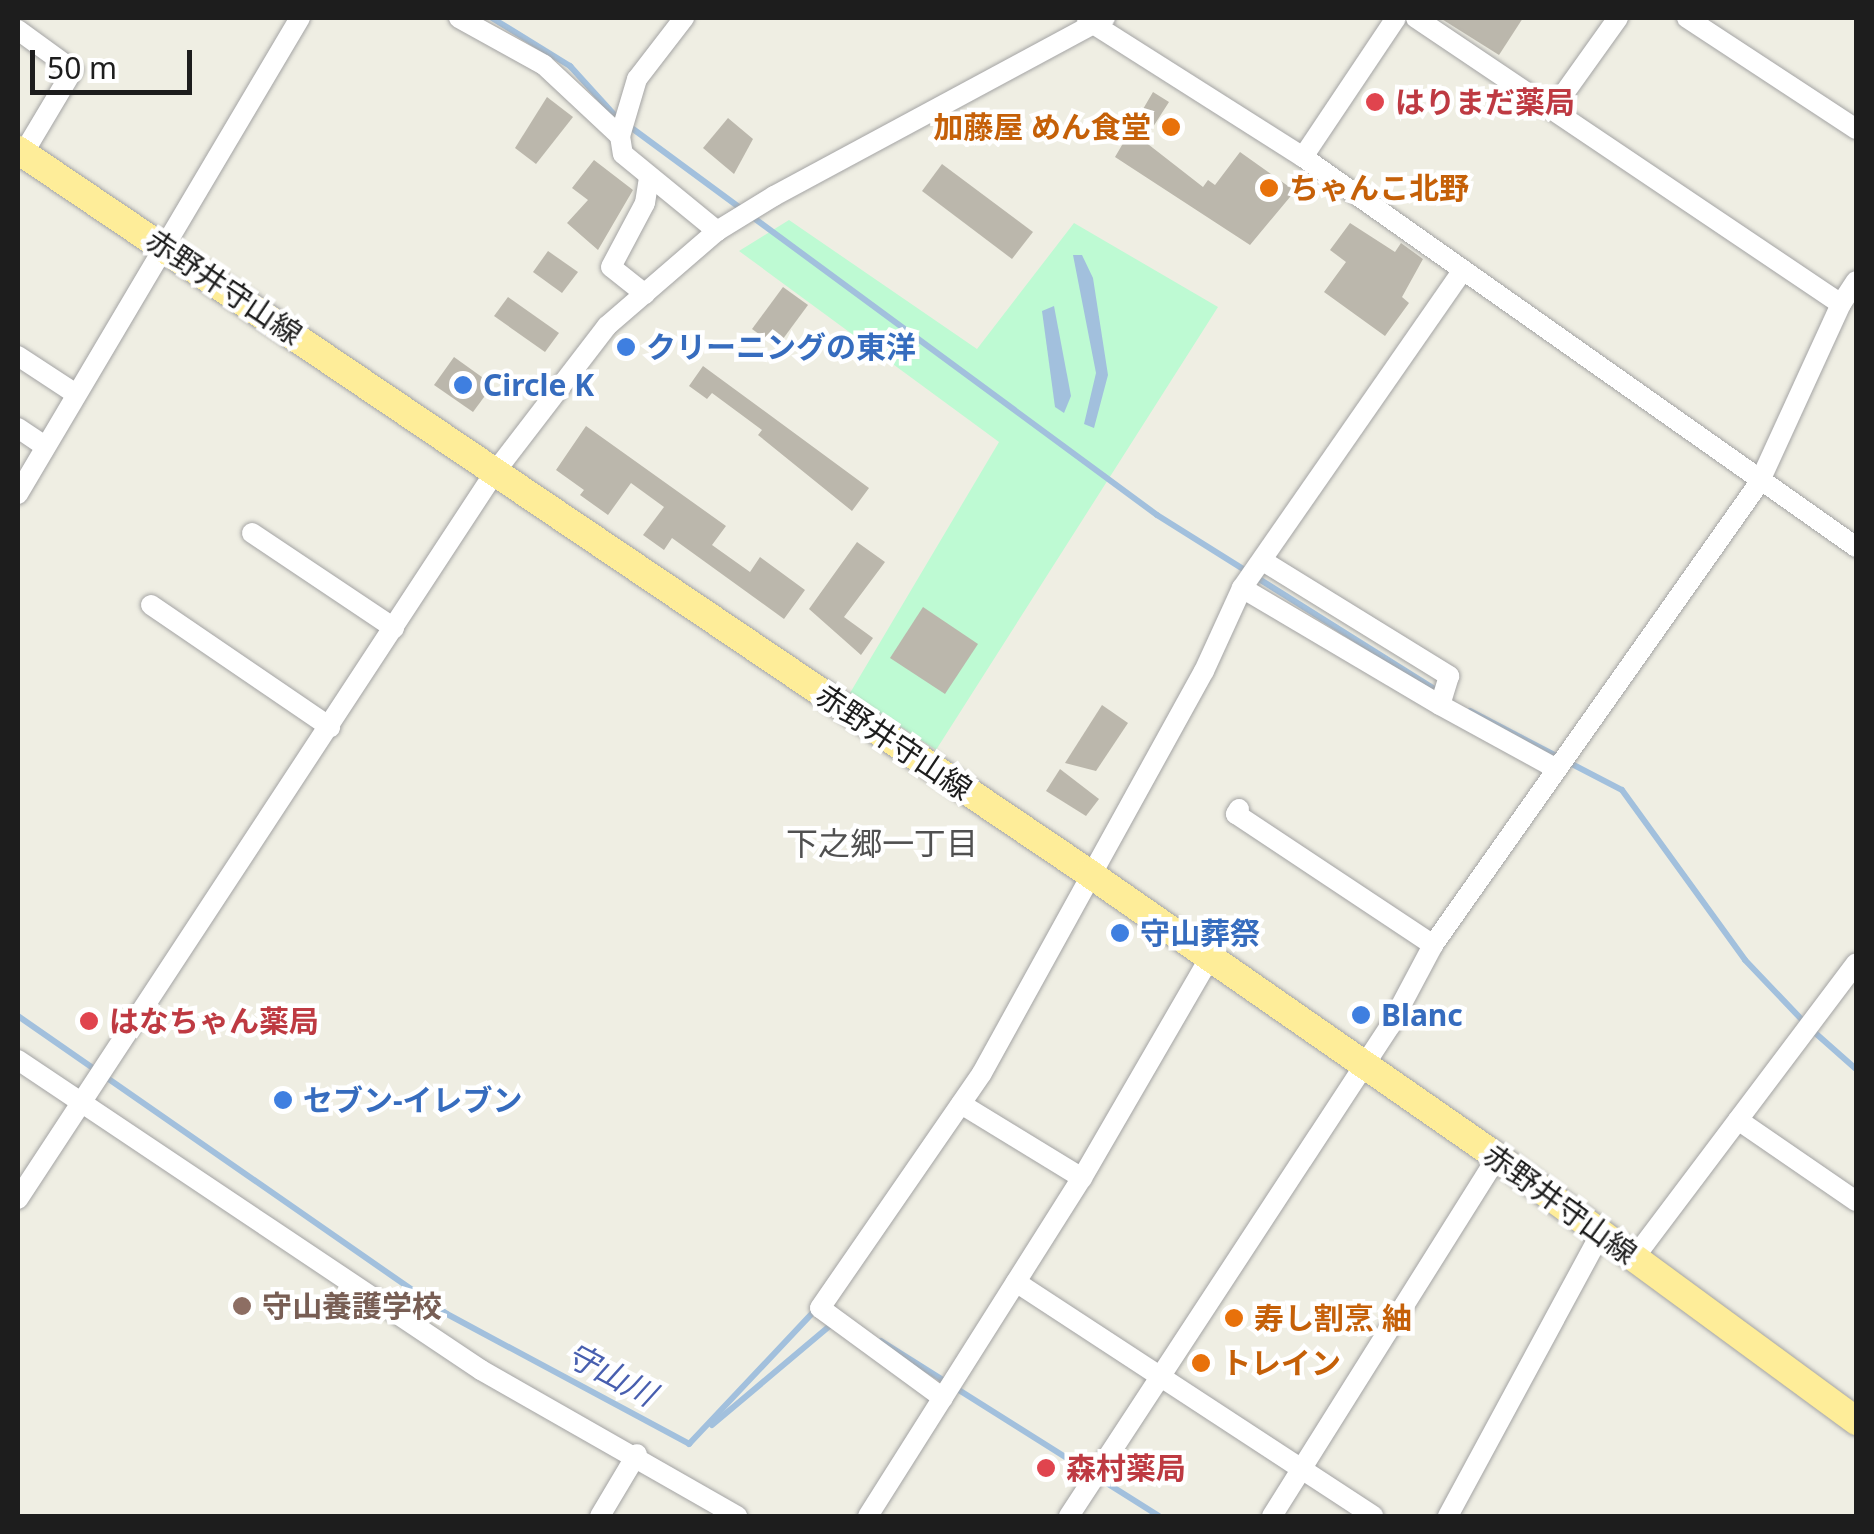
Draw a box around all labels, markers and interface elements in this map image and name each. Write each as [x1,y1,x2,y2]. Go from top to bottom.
scale bar [35,30,198,92]
text: 50 m [47,47,117,88]
place label: はりまだ薬局 [1395,84,1575,120]
marker: はりまだ薬局 [1364,91,1386,113]
place label: 加藤屋 めん食堂 [933,109,1151,145]
marker: 加藤屋 めん食堂 [1160,116,1182,138]
place label: ちゃんこ北野 [1289,170,1469,206]
marker: ちゃんこ北野 [1258,177,1280,199]
street label: 赤野井守山線 [139,222,309,352]
place label: クリーニングの東洋 [646,329,916,365]
marker: クリーニングの東洋 [615,336,637,358]
place label: Circle K [483,367,594,403]
marker: Circle K [452,374,474,396]
street label: 赤野井守山線 [809,677,979,807]
district label: 下之郷一丁目 [786,824,978,862]
place label: 守山葬祭 [1140,915,1260,951]
marker: 守山葬祭 [1109,922,1131,944]
place label: Blanc [1381,997,1463,1033]
place label: はなちゃん薬局 [109,1003,319,1039]
marker: Blanc [1350,1004,1372,1026]
marker: はなちゃん薬局 [78,1010,100,1032]
place label: セブン-イレブン [303,1082,523,1118]
marker: セブン-イレブン [272,1089,294,1111]
street label: 赤野井守山線 [1477,1137,1643,1271]
place label: 守山養護学校 [262,1288,442,1324]
marker: 守山養護学校 [231,1295,253,1317]
place label: 寿し割烹 紬 [1254,1300,1412,1336]
marker: 寿し割烹 紬 [1223,1307,1245,1329]
water label: 守山川 [560,1335,662,1413]
place label: トレイン [1221,1345,1341,1381]
marker: トレイン [1190,1352,1212,1374]
place label: 森村薬局 [1066,1450,1186,1486]
marker: 森村薬局 [1035,1457,1057,1479]

